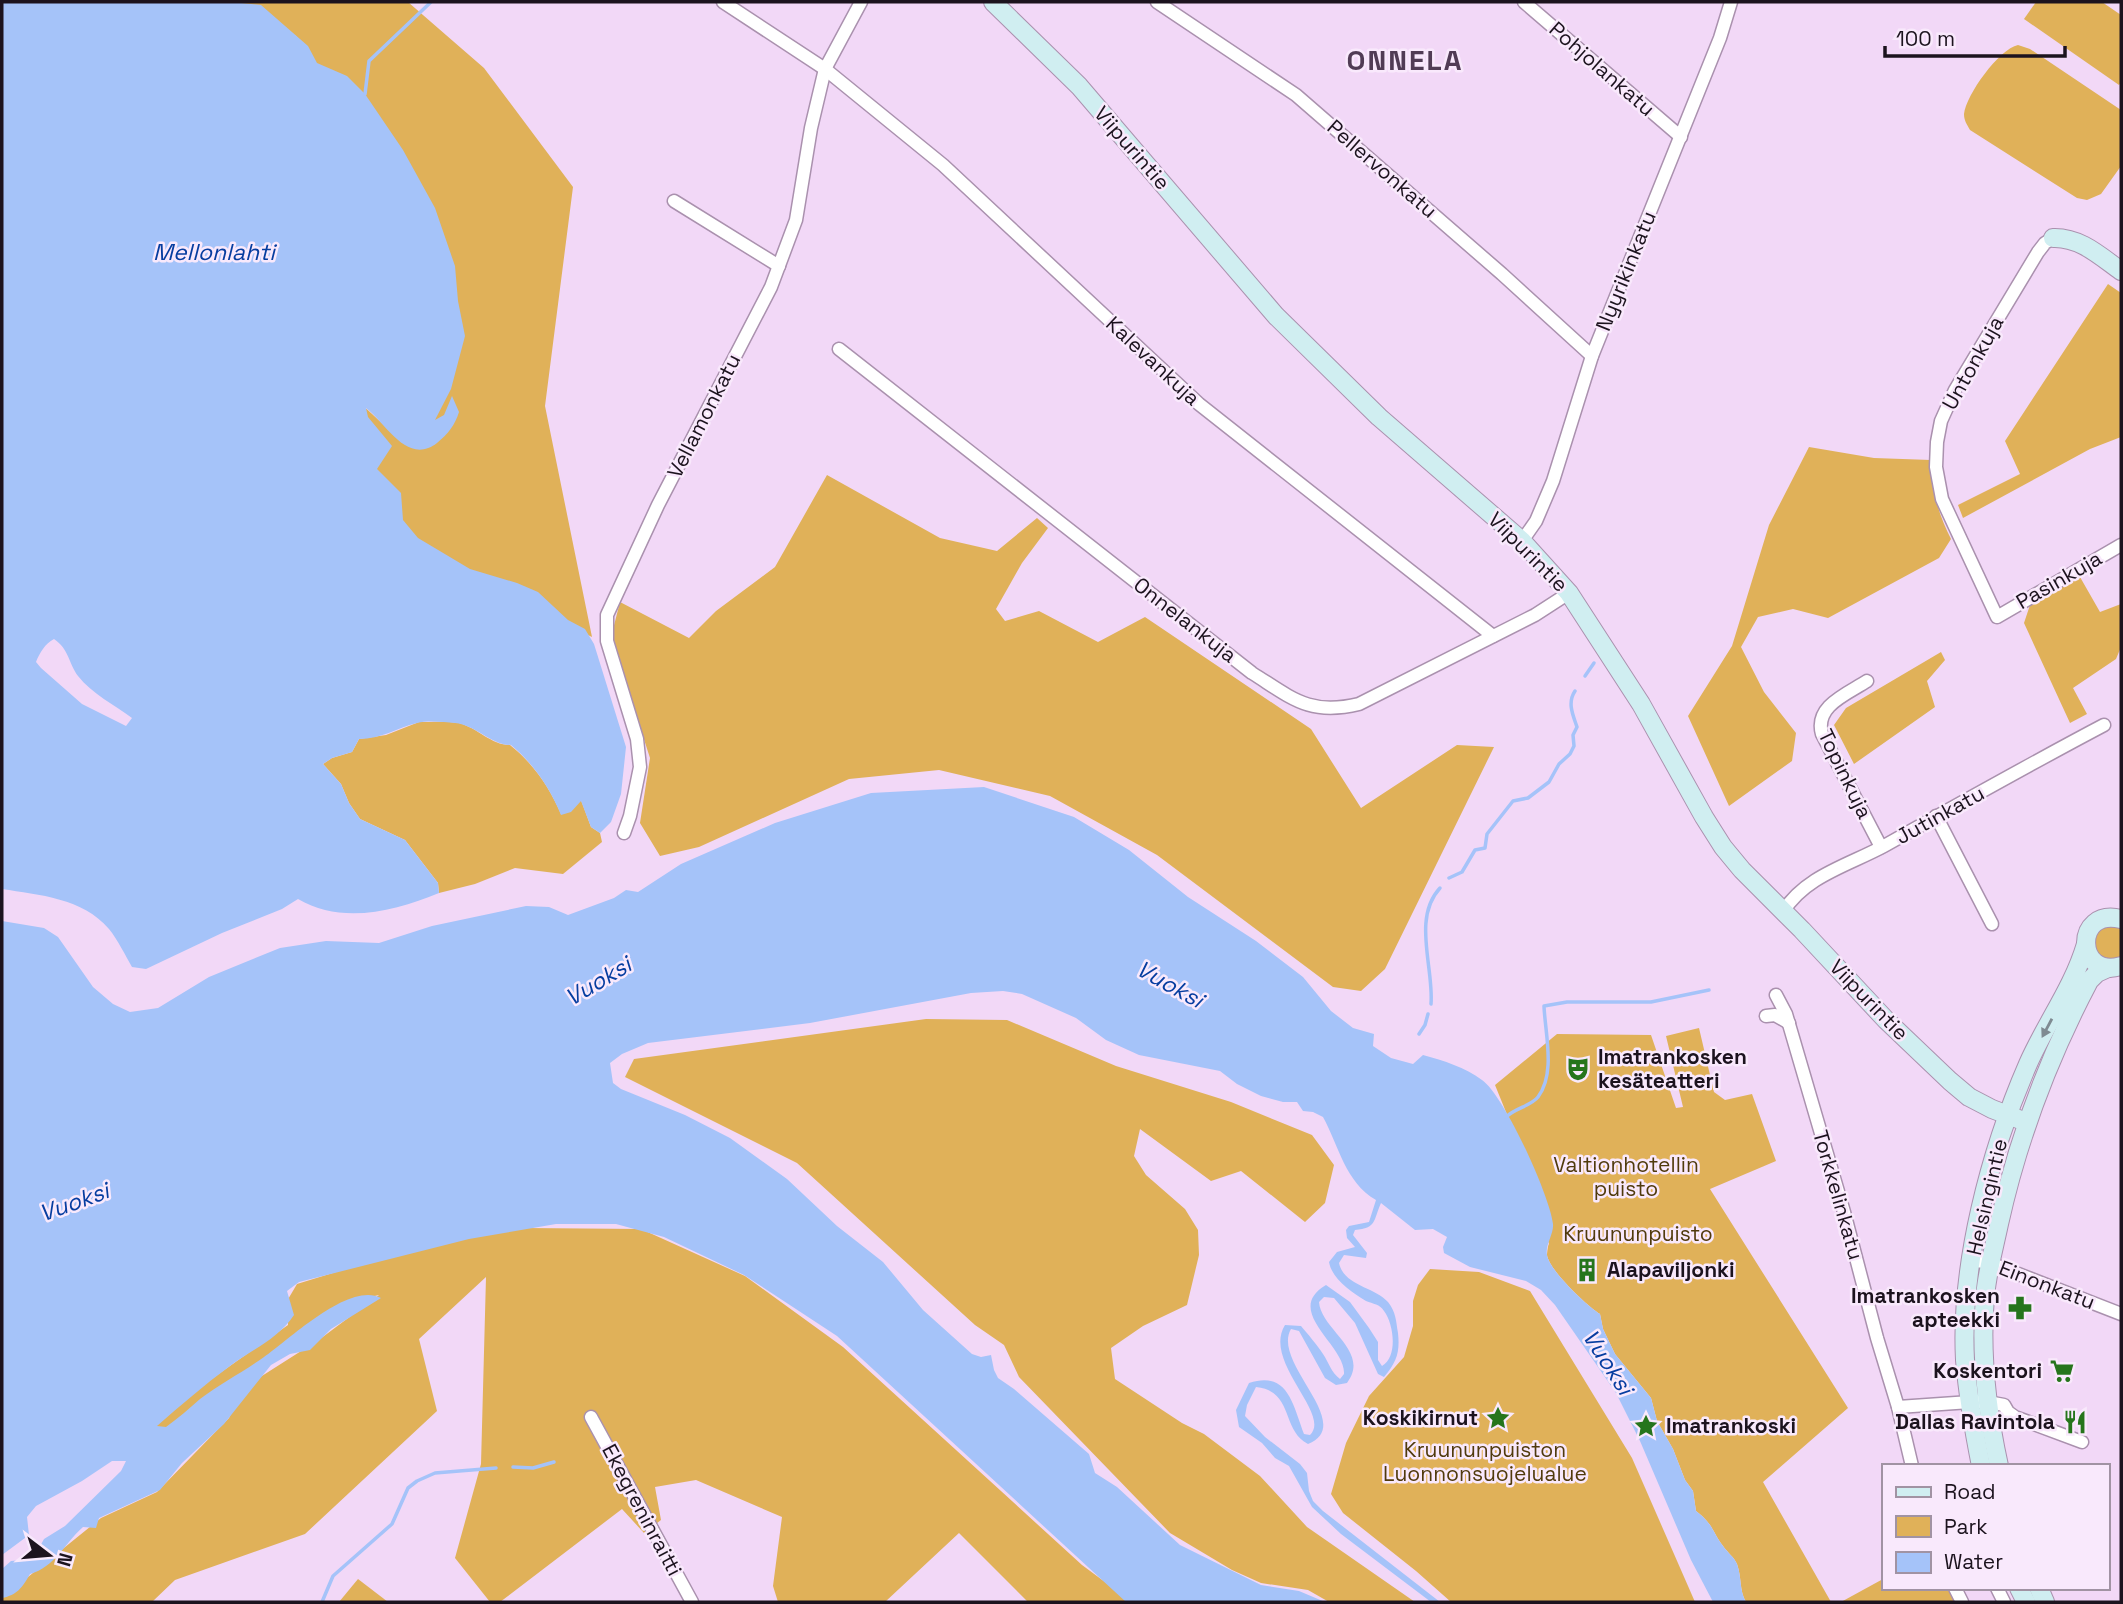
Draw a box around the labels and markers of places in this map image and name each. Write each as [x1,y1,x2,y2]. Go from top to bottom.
place label: Imatrankosken kesäteatteri [1598,1043,1747,1094]
theatre icon: Imatrankosken kesäteatteri [1564,1055,1592,1083]
building icon: Alapaviljonki [1573,1256,1601,1284]
place label: Alapaviljonki [1607,1256,1735,1283]
place label: Imatrankosken apteekki [1851,1282,2000,1333]
pharmacy icon: Imatrankosken apteekki [2006,1294,2034,1322]
place label: Koskentori [1933,1357,2042,1384]
supermarket icon: Koskentori [2048,1357,2076,1385]
place label: Koskikirnut [1363,1404,1478,1431]
place icon: Koskikirnut [1484,1404,1512,1432]
place label: Dallas Ravintola [1895,1408,2055,1435]
restaurant icon: Dallas Ravintola [2061,1408,2089,1436]
place icon: Imatrankoski [1632,1412,1660,1440]
place label: Imatrankoski [1666,1412,1796,1439]

